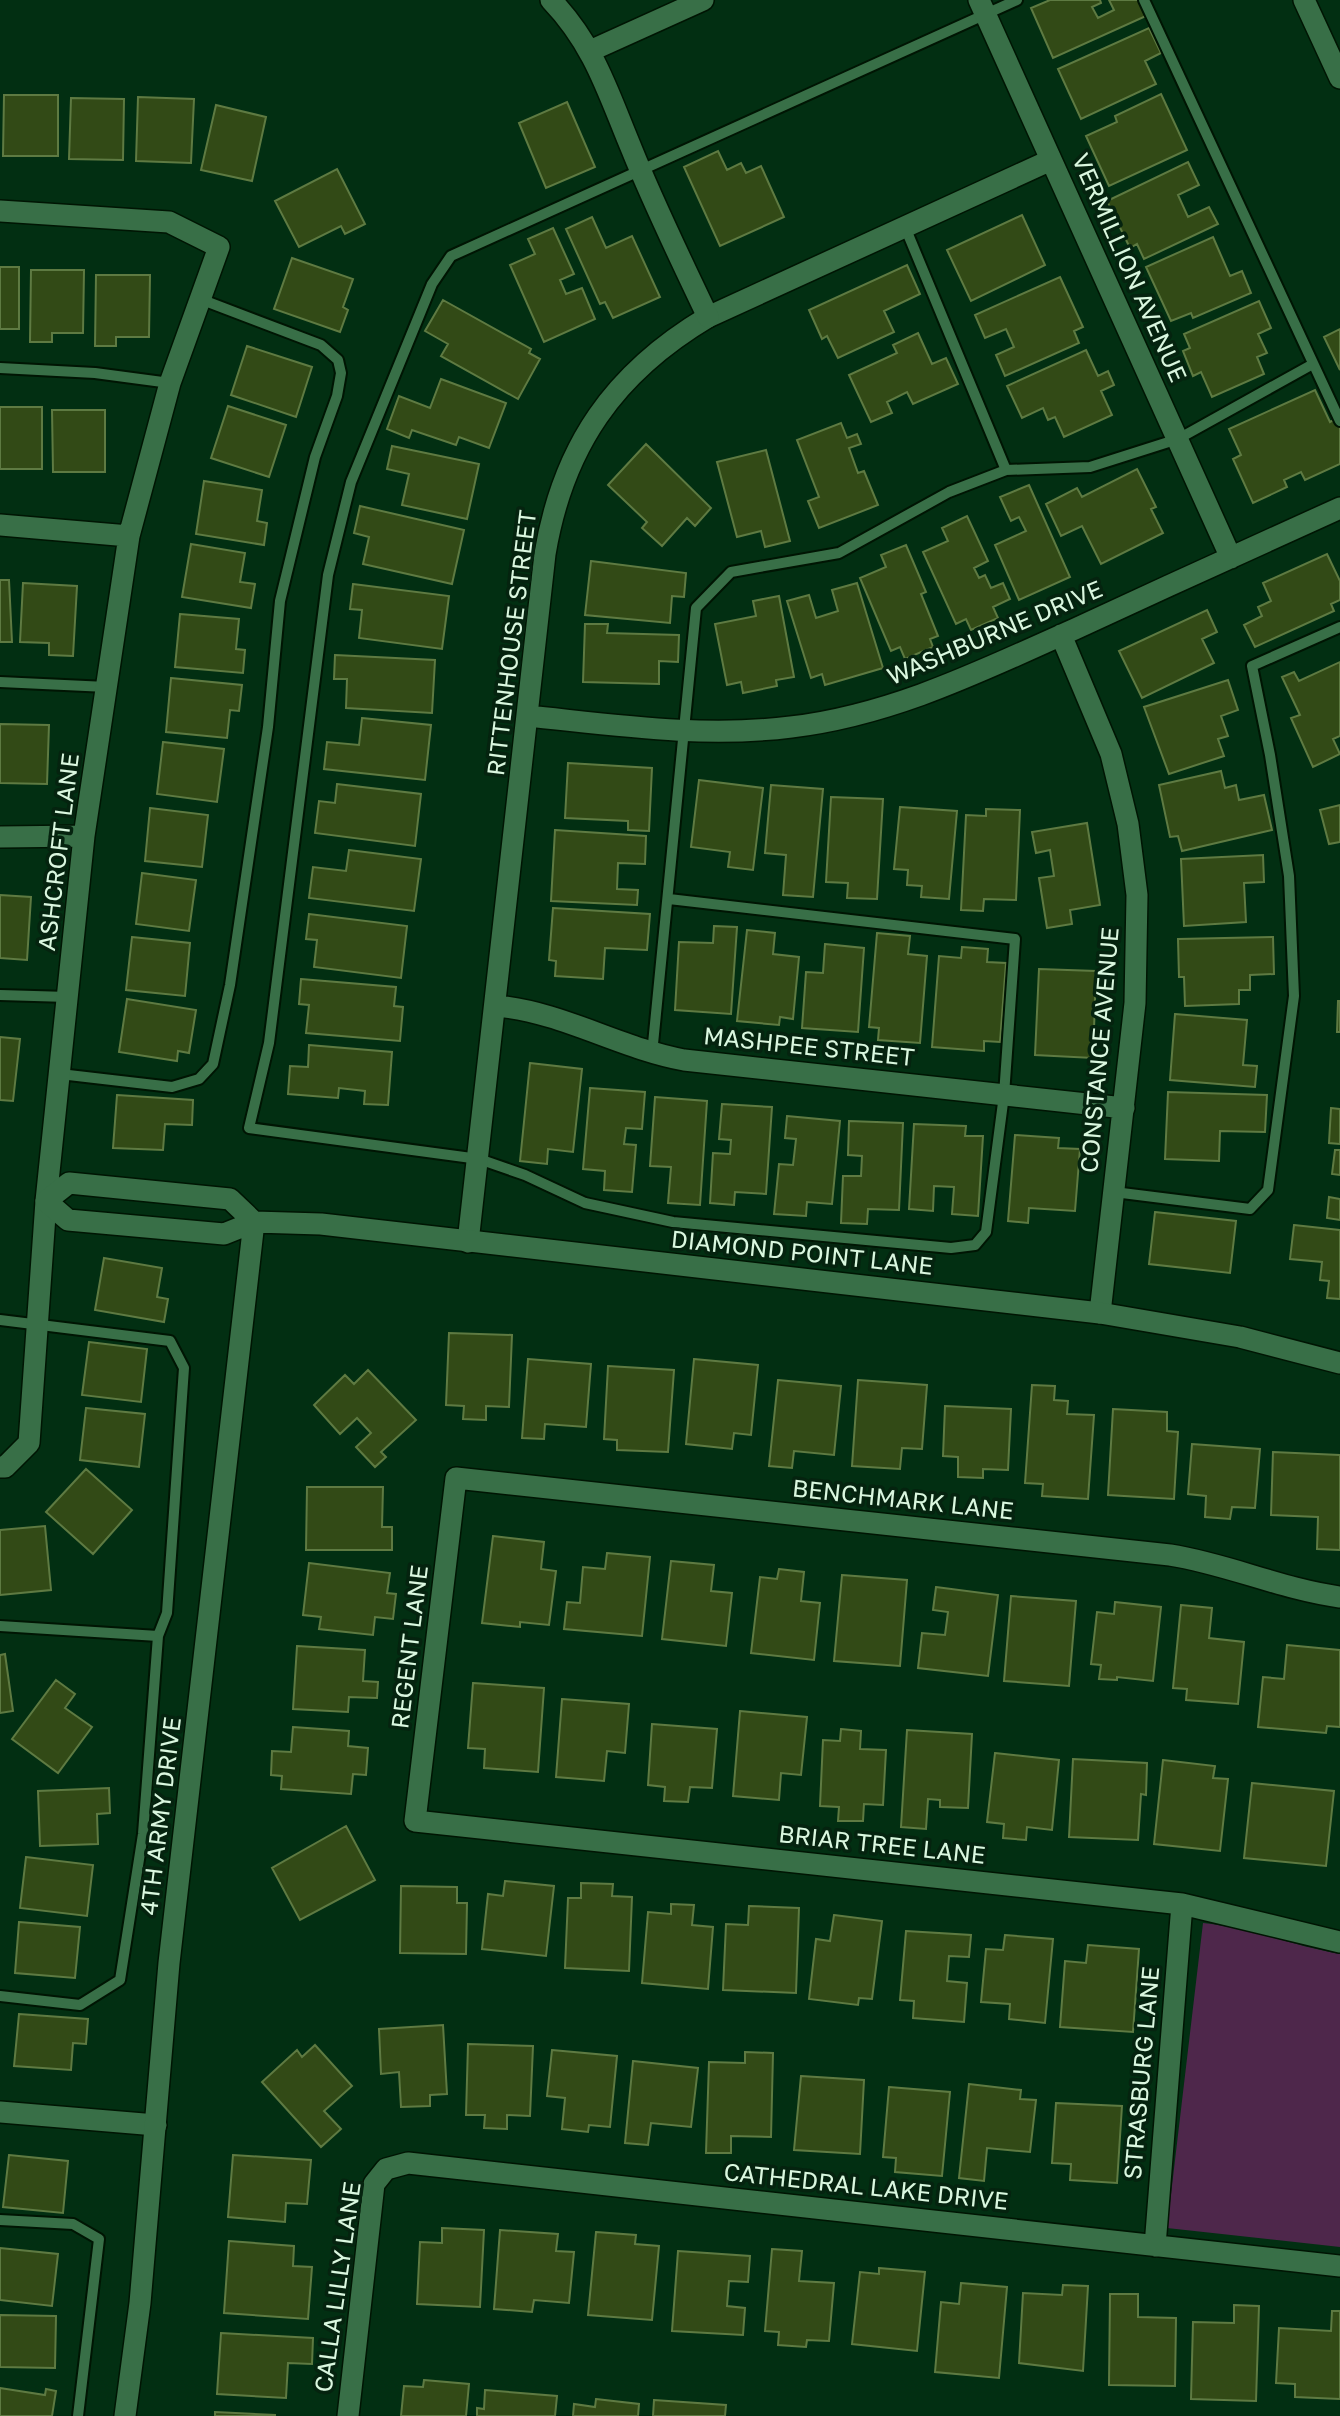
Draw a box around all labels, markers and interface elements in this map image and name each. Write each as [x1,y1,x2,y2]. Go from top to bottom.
street label: VERMILLION AVENUE [1067,149,1194,386]
street label: RITTENHOUSE STREET [480,508,541,777]
street label: WASHBURNE DRIVE [882,573,1106,690]
street label: ASHCROFT LANE [31,751,84,952]
street label: CONSTANCE AVENUE [1073,926,1124,1174]
street label: MASHPEE STREET [702,1020,916,1071]
street label: DIAMOND POINT LANE [670,1223,935,1280]
street label: BENCHMARK LANE [791,1472,1015,1525]
street label: REGENT LANE [384,1563,433,1730]
street label: 4TH ARMY DRIVE [133,1715,186,1917]
street label: BRIAR TREE LANE [777,1818,987,1869]
street label: STRASBURG LANE [1117,1965,1164,2181]
street label: CATHEDRAL LAKE DRIVE [723,2156,1010,2215]
street label: CALLA LILLY LANE [307,2180,366,2394]

